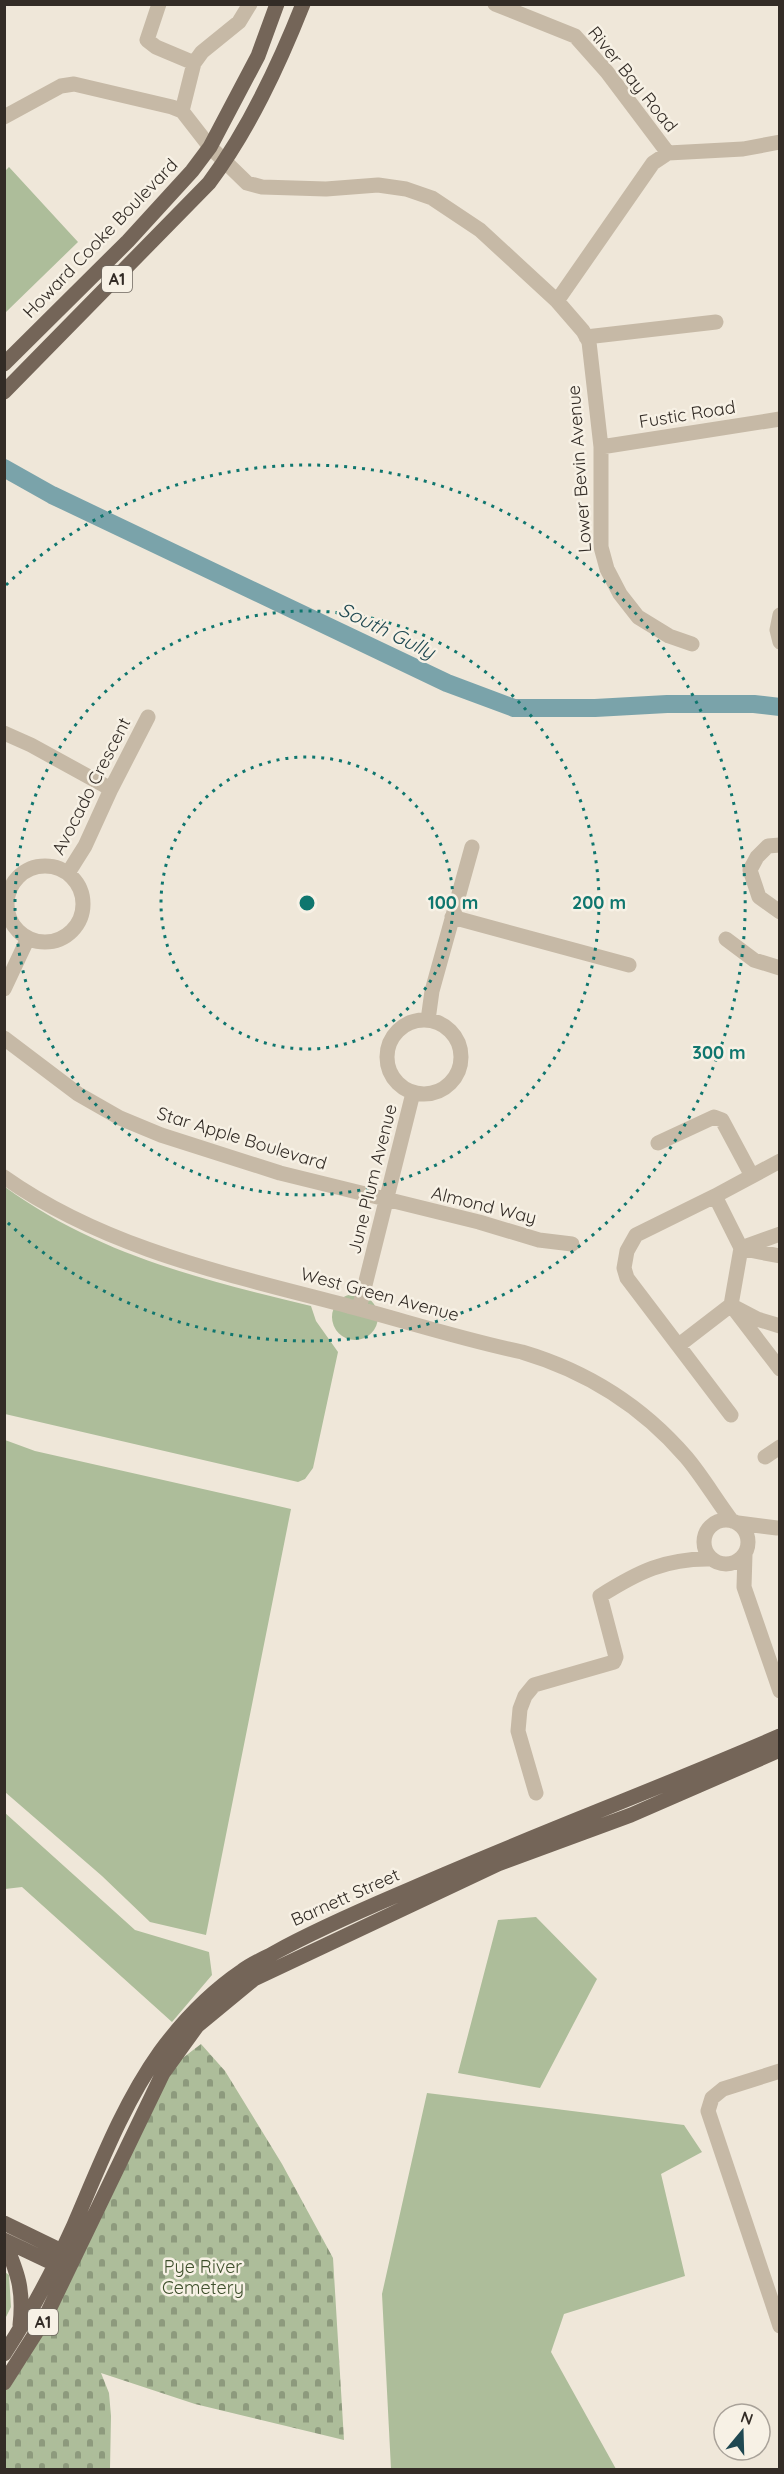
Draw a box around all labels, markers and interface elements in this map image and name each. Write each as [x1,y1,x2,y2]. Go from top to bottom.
street label: River Bay Road [583,21,683,137]
street label: Howard Cooke Boulevard [18,153,182,323]
road number: A1 [102,266,132,292]
street label: Lower Bevin Avenue [562,384,596,554]
street label: Fustic Road [637,395,737,433]
water label: South Gully [335,596,441,665]
street label: Avocado Crescent [46,713,136,859]
text: 100 m [428,891,478,914]
text: 200 m [572,891,626,914]
centre of rings [297,893,317,913]
text: 300 m [692,1041,746,1064]
street label: Star Apple Boulevard [154,1101,330,1175]
street label: June Plum Avenue [342,1102,402,1256]
street label: Almond Way [429,1181,539,1229]
street label: West Green Avenue [298,1262,462,1326]
street label: Barnett Street [287,1863,403,1931]
park label: Pye River Cemetery [162,2255,244,2299]
road number: A1 [28,2309,58,2335]
north arrow [712,2402,772,2462]
text: N [738,2406,756,2429]

